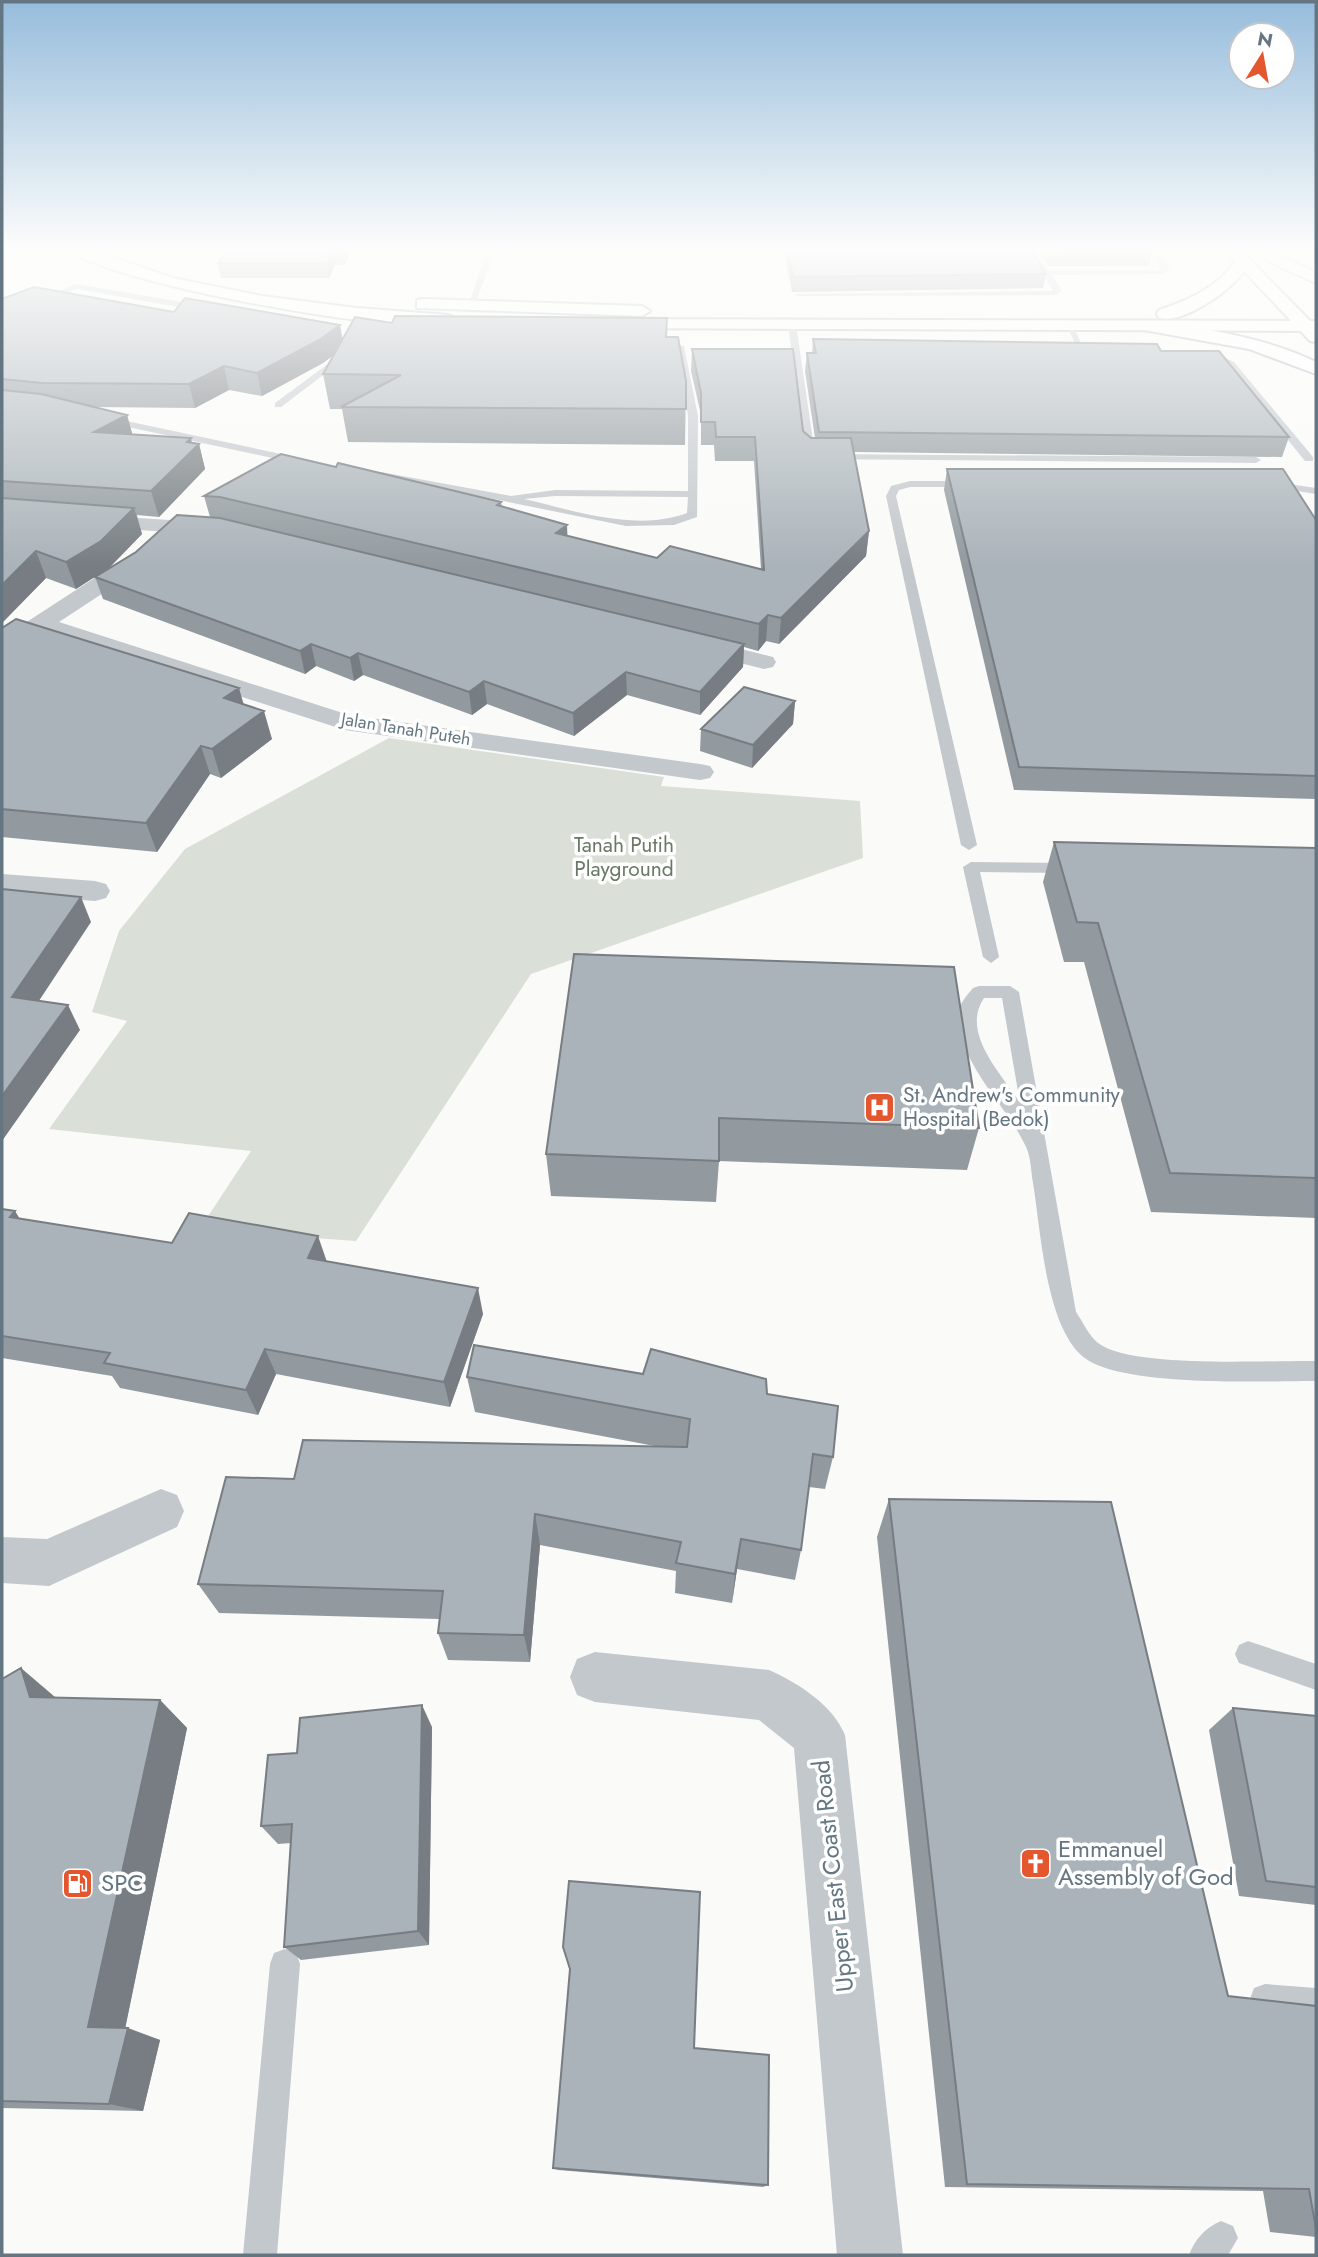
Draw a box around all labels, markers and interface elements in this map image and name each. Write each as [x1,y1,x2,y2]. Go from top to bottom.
north arrow [1227,21,1297,91]
text: N [1255,25,1275,54]
street label: Jalan Tanah Puteh [337,706,473,752]
park label: Tanah Putih Playground [574,830,674,884]
place label: St. Andrew's Community Hospital (Bedok) [903,1080,1120,1134]
hospital icon: St. Andrew's Community Hospital (Bedok) [863,1090,897,1124]
street label: Upper East Coast Road [803,1758,862,1994]
place label: Emmanuel Assembly of God [1058,1831,1234,1894]
church icon: Emmanuel Assembly of God [1018,1846,1052,1880]
place label: SPC [101,1865,144,1900]
fuel station icon: SPC [61,1866,95,1900]

